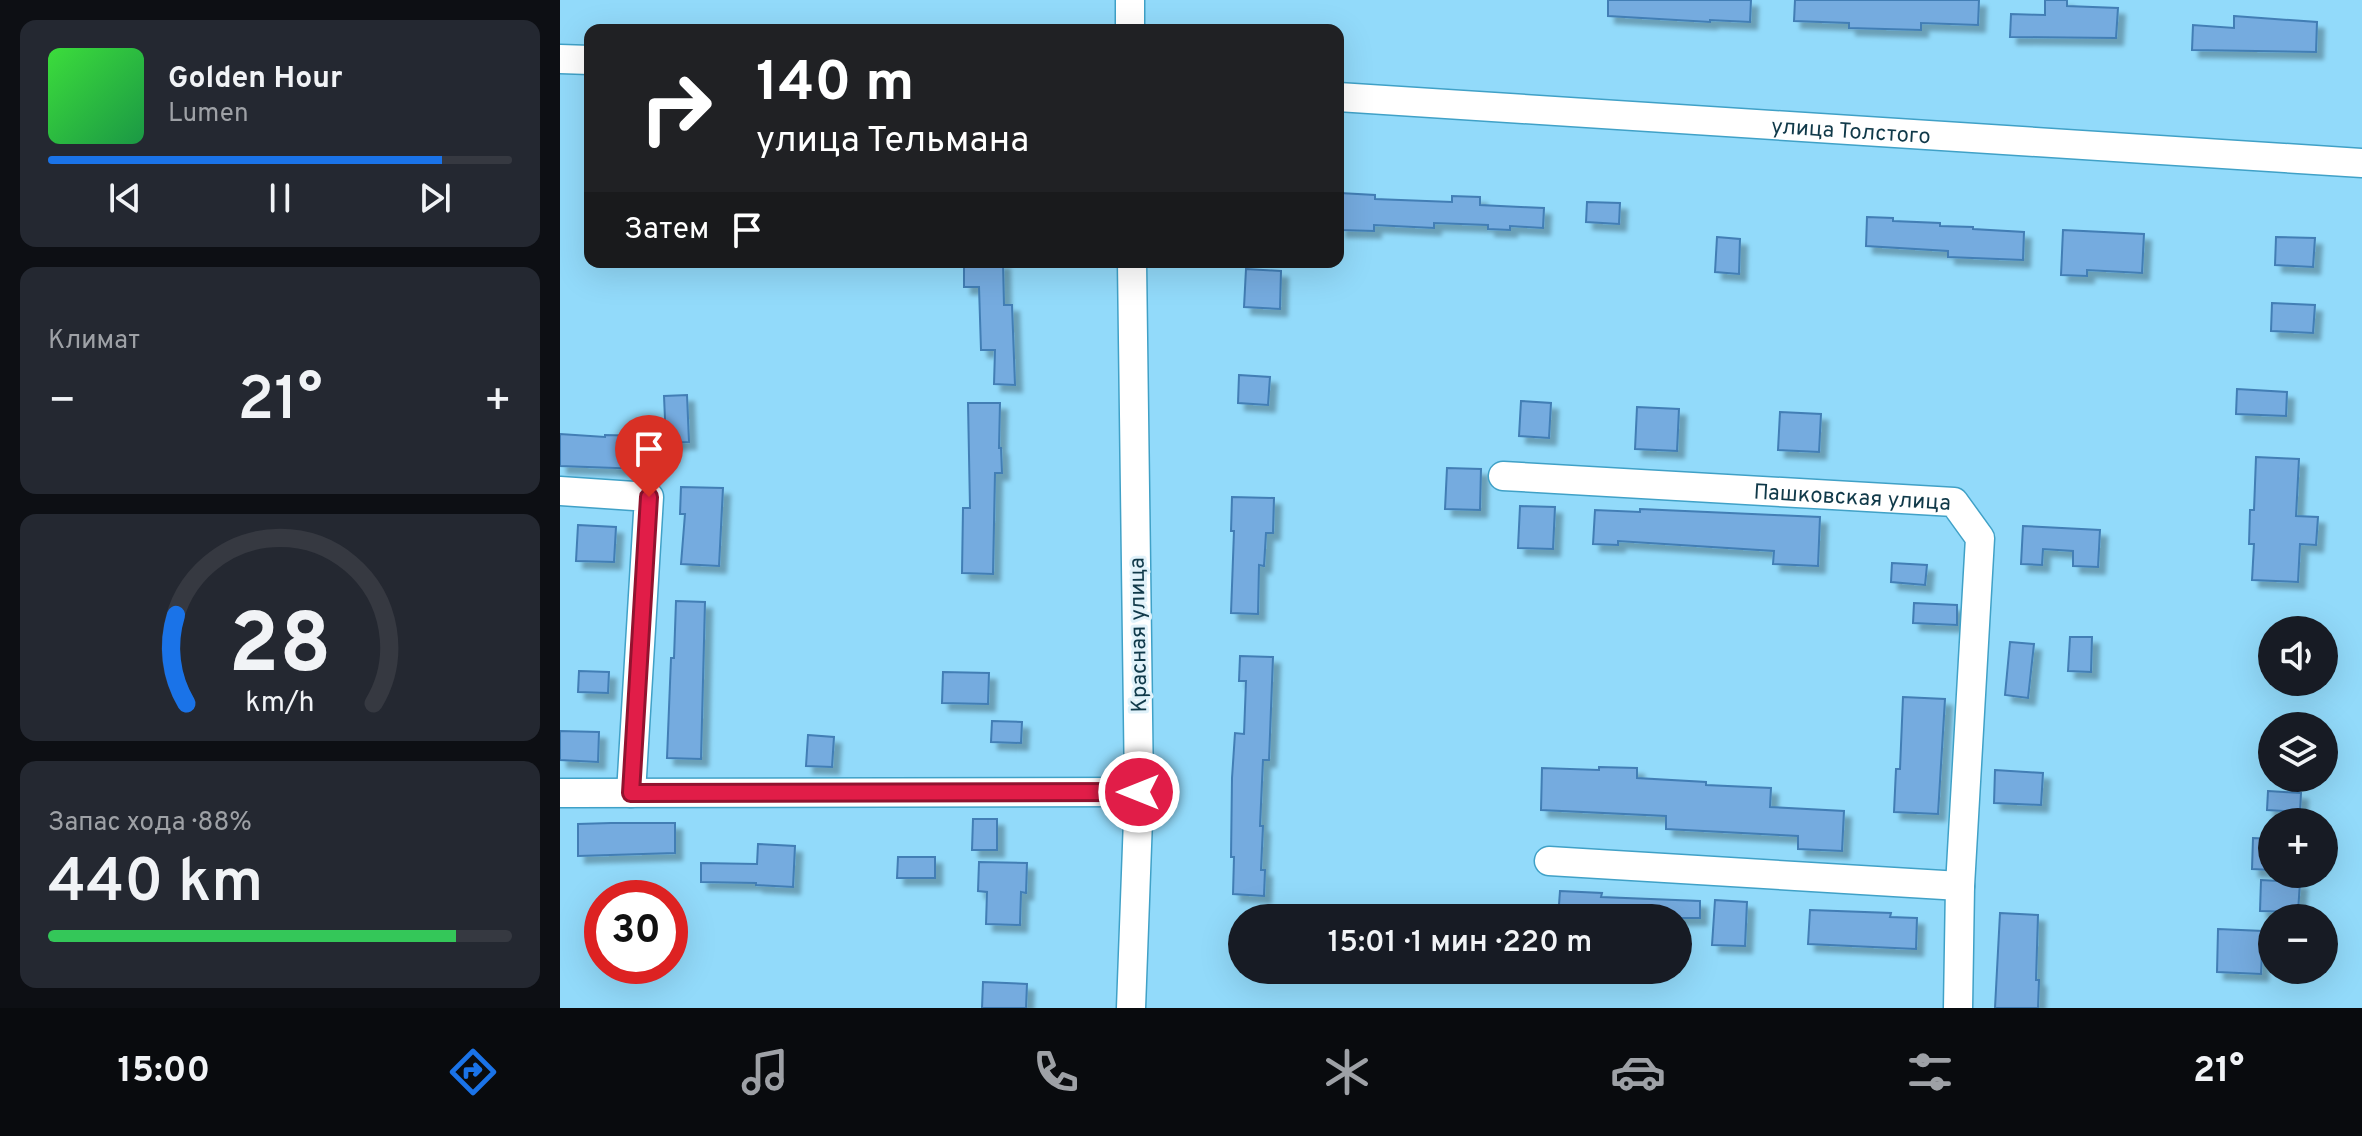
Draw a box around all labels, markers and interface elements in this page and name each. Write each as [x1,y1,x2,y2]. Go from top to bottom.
text: 140 m [756,50,914,120]
icon: right [624,56,728,160]
text: Golden Hour [168,61,342,98]
text: Lumen [168,98,249,131]
street label: улица Толстого [1770,114,1931,151]
text: улица Тельмана [756,119,1029,165]
icon: previous [103,176,147,220]
icon: pause [258,176,302,220]
icon: next [413,176,457,220]
icon: arrive [725,208,769,252]
text: Затем [624,212,709,249]
text: Климат [48,325,140,358]
text: 21° [238,365,323,441]
text: − [48,375,76,431]
text: + [484,375,512,431]
pin [615,415,683,497]
icon: arrive [627,427,671,471]
street label: Пашковская улица [1753,479,1952,518]
street label: Красная улица [1125,557,1154,713]
text: 28 [228,596,332,701]
map controls [2258,616,2338,984]
button: sound [2258,616,2338,696]
text: km/h [245,686,315,722]
button: layers [2258,712,2338,792]
position arrow [1097,750,1181,834]
text: Запас хода · 88% [48,807,252,840]
button: + [2258,808,2338,888]
text: 440 km [48,847,263,923]
speed limit sign: 30 [584,880,688,984]
button: − [2258,904,2338,984]
text: 15:01 · 1 мин · 220 m [1328,925,1592,962]
icon: directions [445,1044,501,1100]
icon: music [737,1044,793,1100]
icon: phone [1028,1044,1084,1100]
icon: climate [1319,1044,1375,1100]
icon: car [1610,1044,1666,1100]
icon: filters [1902,1044,1958,1100]
text: 15:00 [118,1049,210,1095]
text: 21° [2193,1049,2244,1095]

